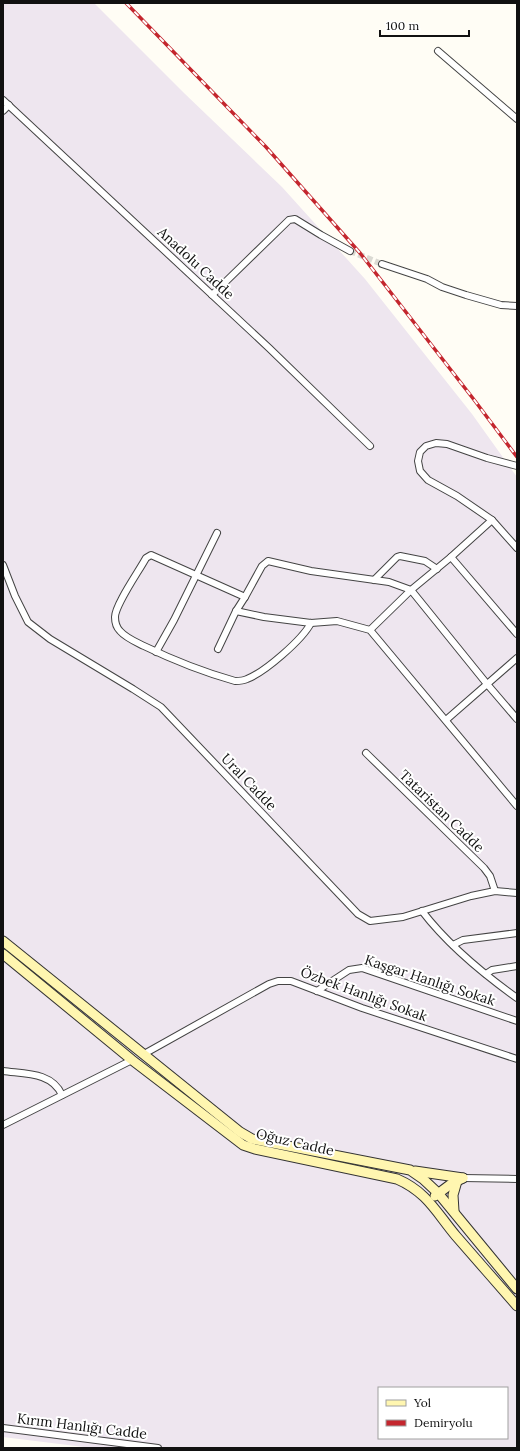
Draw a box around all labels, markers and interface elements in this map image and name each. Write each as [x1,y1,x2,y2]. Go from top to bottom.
scale bar [380,12,469,38]
text: 100 m [386,18,419,33]
street label: Anadolu Cadde [153,222,238,303]
street label: Ural Cadde [217,750,281,815]
street label: Tataristan Cadde [396,766,488,856]
street label: Kaşgar Hanlığı Sokak [362,950,498,1010]
street label: Özbek Hanlığı Sokak [298,963,430,1025]
street label: Oğuz Cadde [254,1124,336,1160]
legend [378,1387,508,1439]
text: Yol [413,1395,431,1410]
street label: Kırım Hanlığı Cadde [16,1409,149,1443]
text: Demiryolu [414,1415,473,1430]

